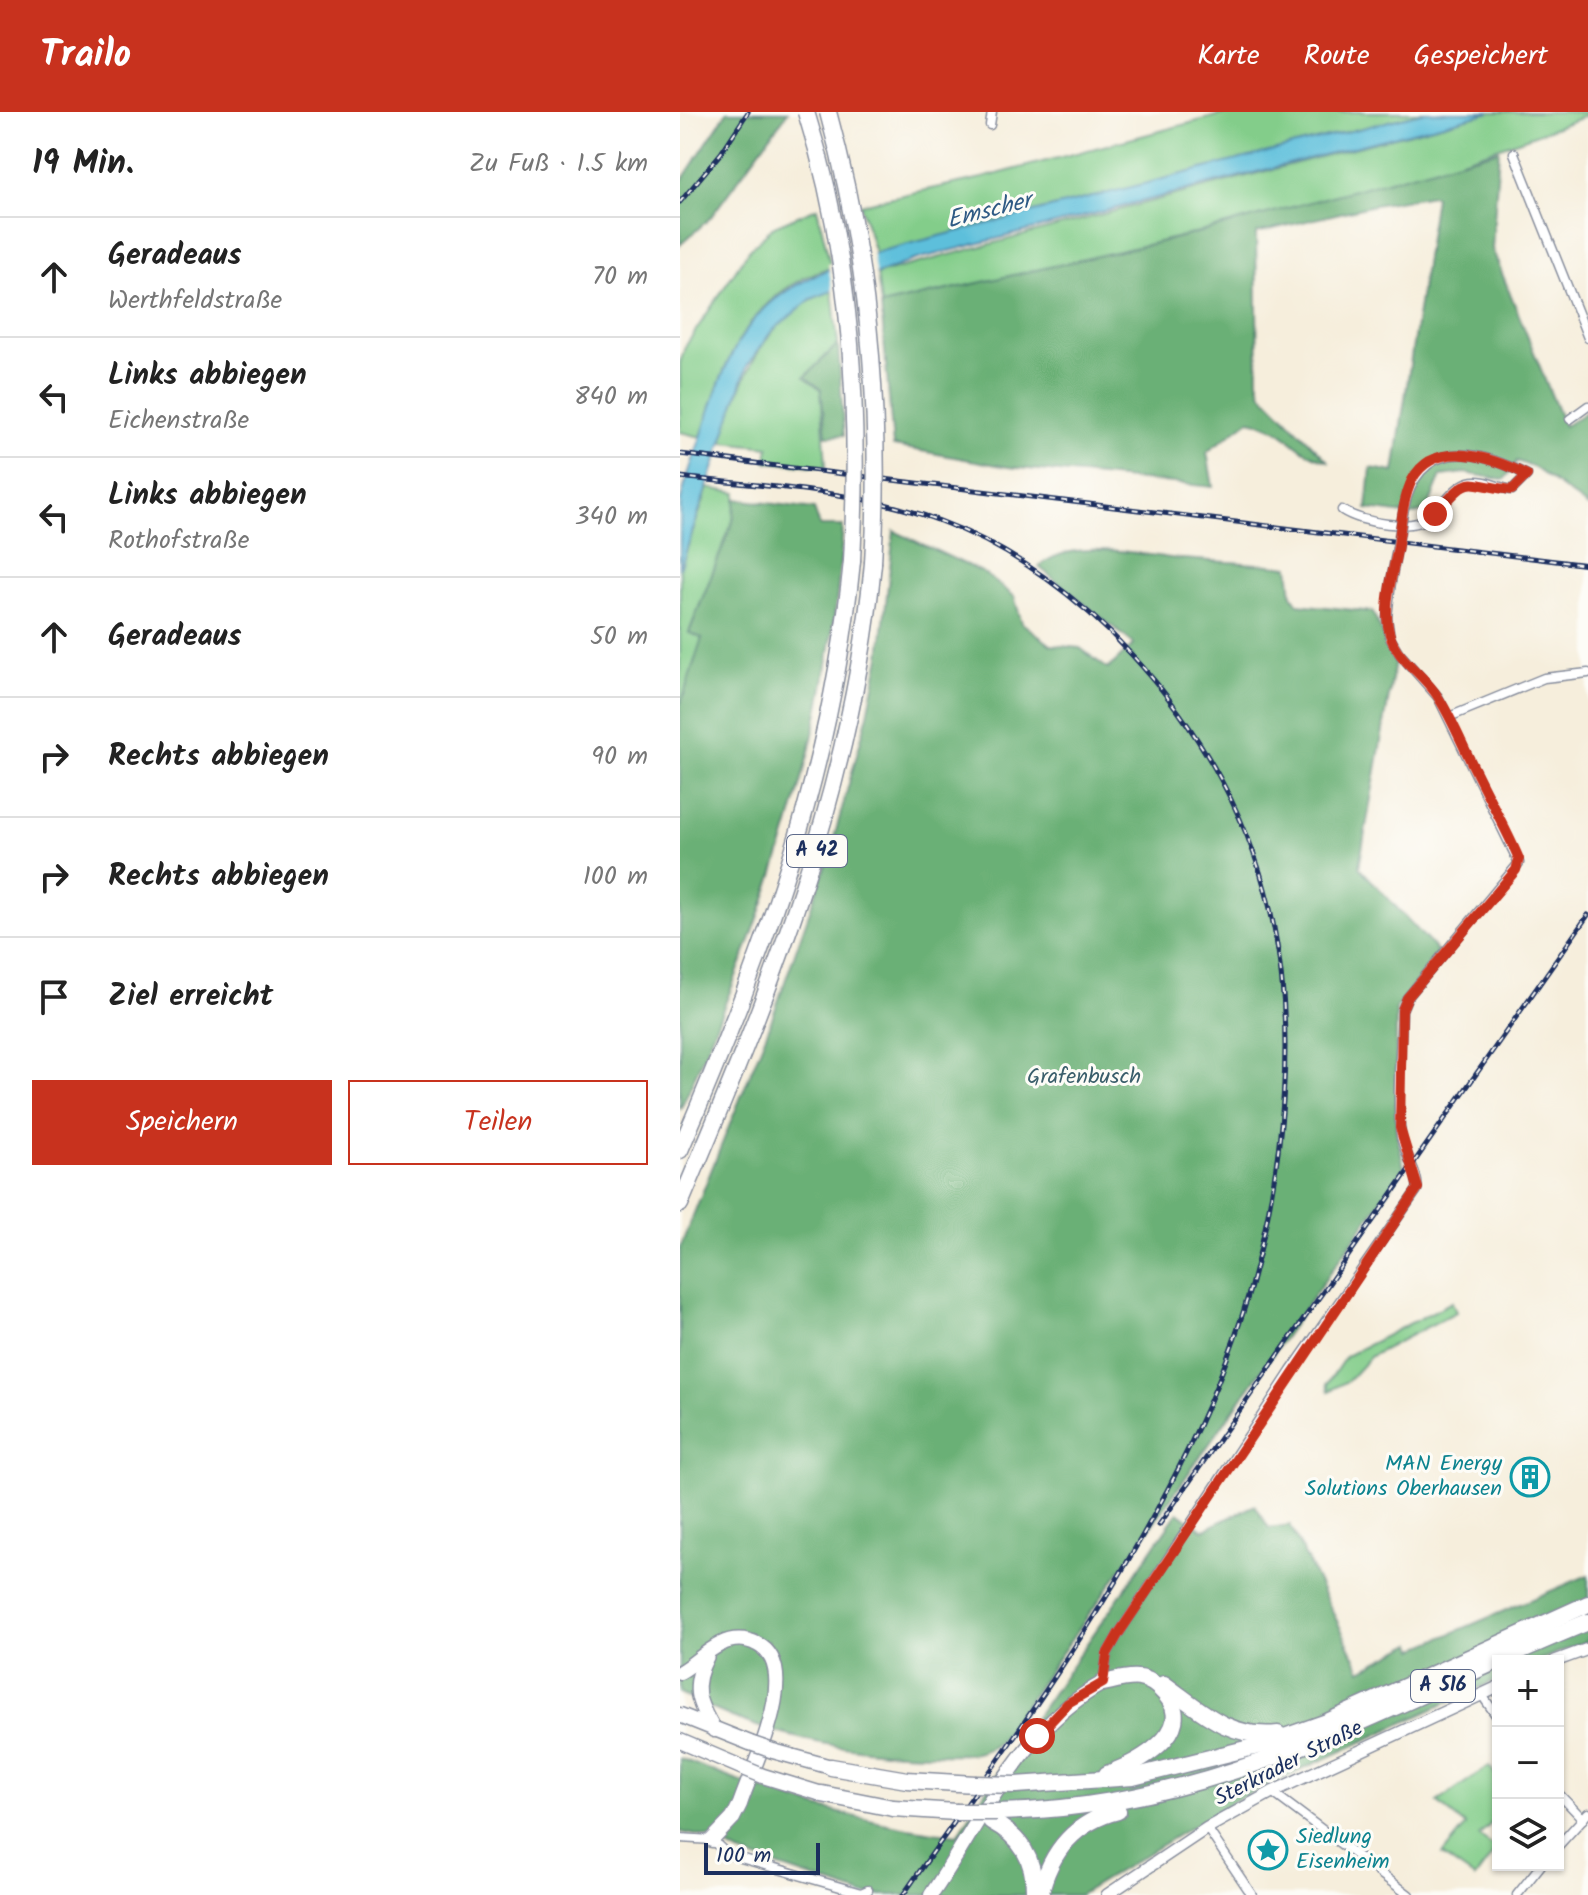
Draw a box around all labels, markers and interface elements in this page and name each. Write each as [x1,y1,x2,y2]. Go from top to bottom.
text: Trailo [40,26,131,86]
text: Karte [1197,34,1260,79]
text: Route [1304,34,1370,79]
text: Gespeichert [1414,34,1548,79]
text: 19 Min. [32,137,134,191]
text: Zu Fuß · 1.5 km [469,143,648,185]
water label: Emscher [943,180,1040,240]
text: Geradeaus [108,232,241,280]
icon: ahead [32,255,76,299]
text: 70 m [592,256,648,298]
text: Werthfeldstraße [108,280,282,322]
text: Links abbiegen [108,352,307,400]
icon: left [32,375,76,419]
text: 840 m [574,376,648,418]
text: Eichenstraße [108,400,249,442]
text: Links abbiegen [108,472,307,520]
icon: left [32,495,76,539]
text: 340 m [575,496,648,538]
route end [1417,496,1453,532]
text: Rothofstraße [108,520,249,562]
text: Geradeaus [108,613,241,661]
icon: ahead [32,615,76,659]
text: 50 m [590,616,648,658]
text: Rechts abbiegen [108,733,329,781]
icon: right [32,735,76,779]
text: 90 m [591,736,648,778]
road number: A 42 [787,835,847,867]
text: Rechts abbiegen [108,853,329,901]
icon: right [32,855,76,899]
text: 100 m [583,856,648,898]
text: Ziel erreicht [108,973,273,1021]
icon: arrive [32,975,76,1019]
park label: Grafenbusch [1027,1060,1141,1095]
button: Speichern [32,1080,332,1165]
button: Teilen [348,1080,648,1165]
place label: MAN Energy Solutions Oberhausen [1305,1447,1503,1507]
building icon: MAN Energy Solutions Oberhausen [1509,1456,1551,1498]
map controls [1492,1655,1564,1871]
button: + [1492,1655,1564,1727]
road number: A 516 [1411,1670,1475,1702]
street label: Sterkrader Straße [1209,1711,1370,1817]
route start [1019,1718,1055,1754]
button: − [1492,1727,1564,1799]
button: layers [1492,1799,1564,1871]
place label: Siedlung Eisenheim [1296,1820,1390,1880]
place icon: Siedlung Eisenheim [1247,1829,1289,1871]
scale bar [704,1839,820,1875]
text: 100 m [716,1839,771,1874]

